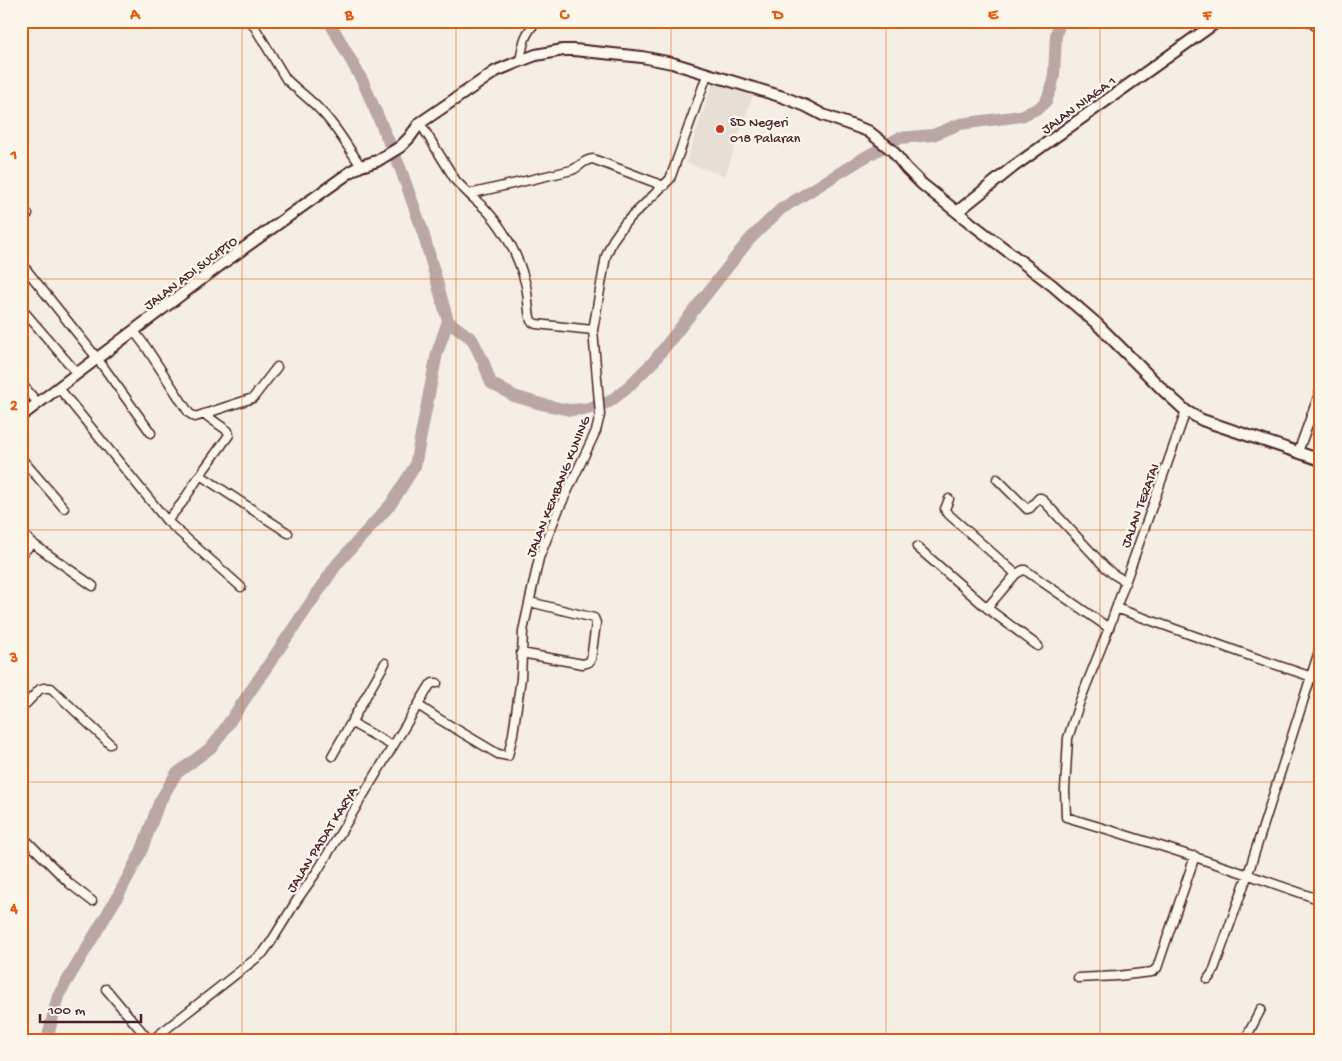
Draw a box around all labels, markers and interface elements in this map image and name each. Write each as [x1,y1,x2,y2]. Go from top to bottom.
text: A [129,7,141,26]
text: B [344,7,354,26]
text: C [559,7,570,26]
text: D [771,7,784,26]
text: E [988,7,999,26]
text: F [1202,7,1213,26]
street label: JALAN NIAGA 1 [1039,73,1120,139]
place label: SD Negeri 018 Palaran [730,115,801,148]
marker: SD Negeri 018 Palaran [714,123,726,135]
text: 1 [10,147,17,166]
street label: JALAN ADI SUCIPTO [141,233,242,315]
text: 2 [10,398,18,417]
street label: JALAN KEMBANG KUNING [523,413,596,560]
street label: JALAN TERATAI [1118,461,1164,550]
text: 3 [9,650,18,669]
street label: JALAN PADAT KARYA [284,784,363,896]
text: 4 [9,901,18,920]
scale bar [40,991,141,1023]
text: 100 m [47,1002,86,1020]

